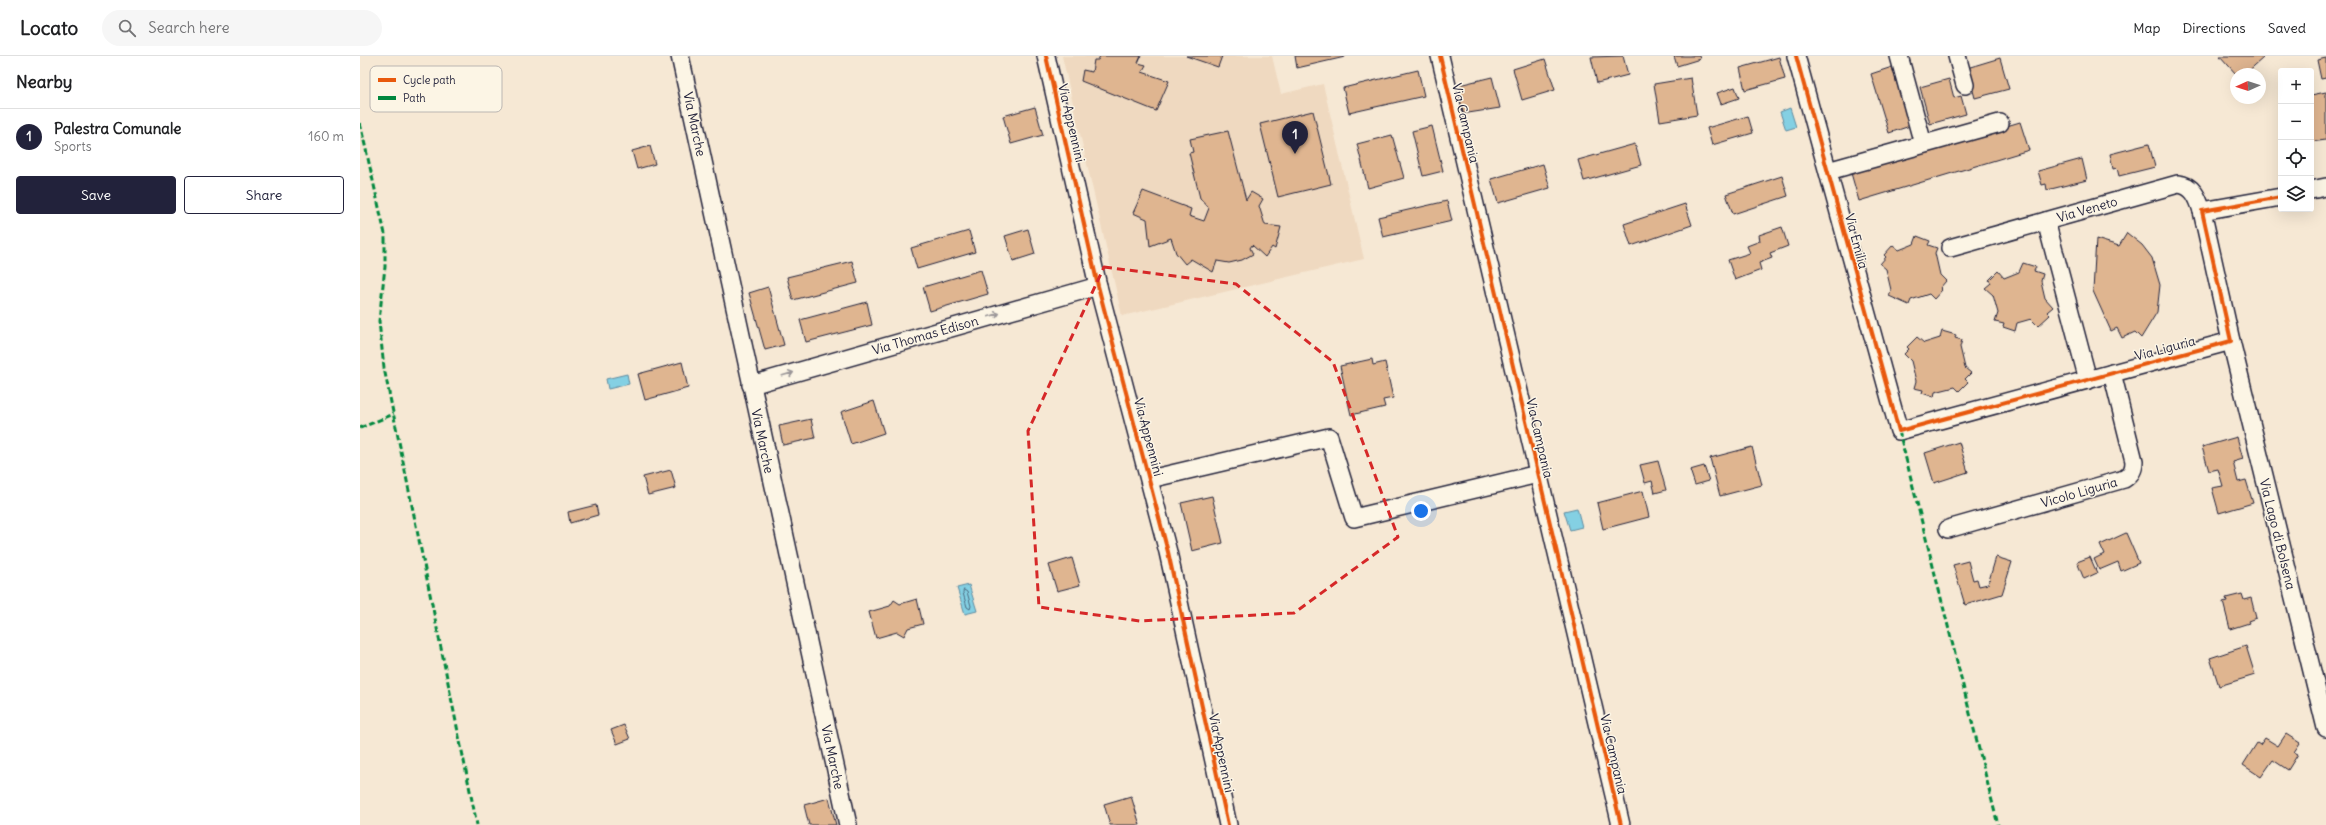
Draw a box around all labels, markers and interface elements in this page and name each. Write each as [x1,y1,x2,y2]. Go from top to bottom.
search box [102,10,382,46]
text: Locato [20,16,78,40]
icon: search [116,17,138,39]
text: Search here [148,18,230,37]
text: Map [2133,19,2160,37]
text: Directions [2182,19,2246,37]
text: Saved [2268,19,2306,37]
legend [370,66,502,112]
north arrow [2230,68,2266,104]
map controls [2278,68,2314,212]
button: + [2278,68,2314,104]
text: Nearby [16,71,72,93]
text: Cycle path [403,73,456,87]
street label: Via Campania [1448,81,1483,165]
street label: Via Appennini [1054,82,1089,164]
street label: Via Marche [679,90,710,158]
text: Path [403,91,426,105]
button: − [2278,104,2314,140]
text: Palestra Comunale [54,119,181,138]
pin: 1 [1282,121,1308,154]
text: 1 [26,128,32,145]
text: 160 m [308,128,344,145]
text: Sports [54,138,92,155]
button: locate [2278,140,2314,176]
button: Save [16,176,176,214]
button: Share [184,176,344,214]
button: layers [2278,176,2314,212]
street label: Via Veneto [2055,193,2119,226]
street label: Via Emilia [1841,212,1872,271]
one-way arrow [987,311,1000,318]
street label: Via Thomas Edison [870,312,981,359]
street label: Via Liguria [2133,332,2197,365]
one-way arrow [781,370,794,377]
street label: Via Appennini [1130,396,1167,478]
street label: Via Campania [1522,396,1557,480]
street label: Via Marche [747,407,778,475]
street label: Vicolo Liguria [2039,473,2119,511]
street label: Via Lago di Bolsena [2255,477,2300,591]
your location [1411,501,1431,521]
street label: Via Appennini [1205,712,1238,794]
street label: Via Campania [1596,712,1631,796]
street label: Via Marche [817,723,848,791]

